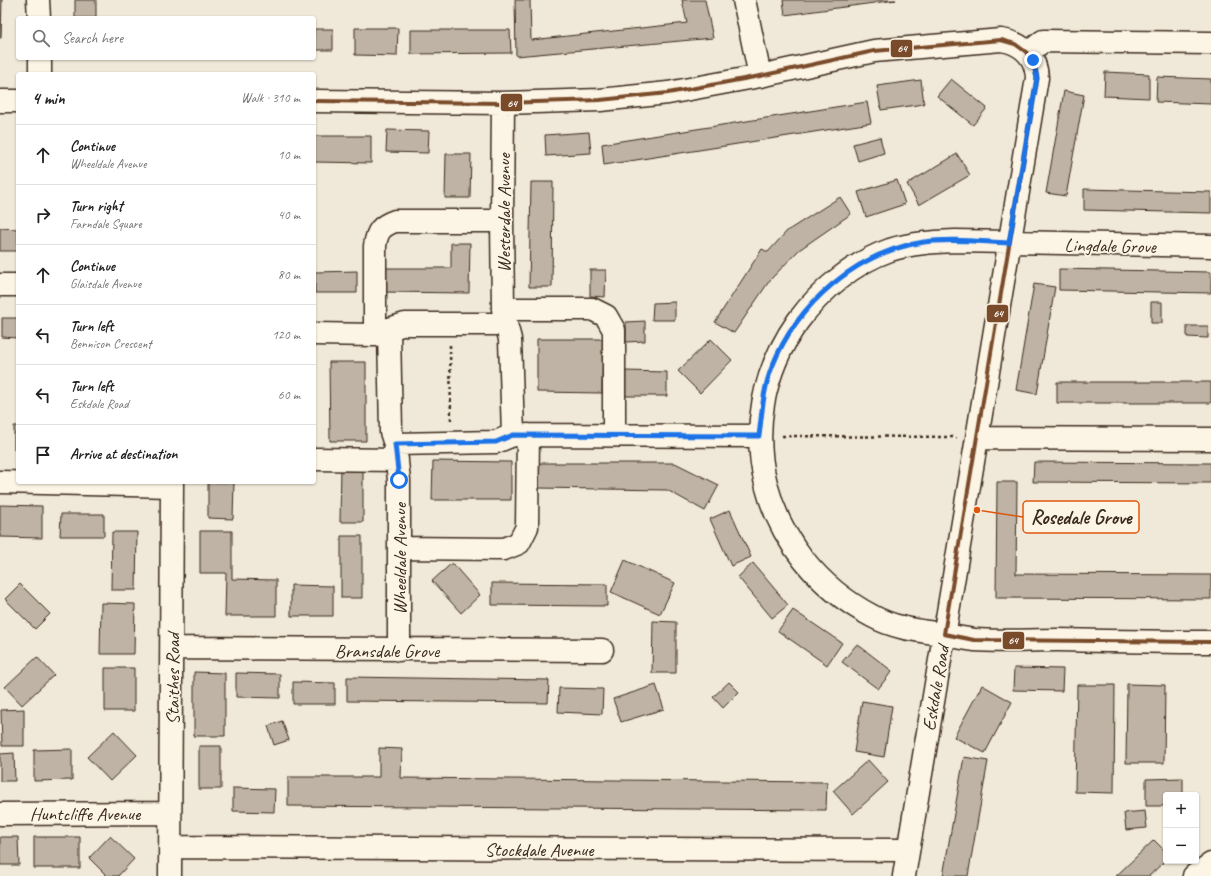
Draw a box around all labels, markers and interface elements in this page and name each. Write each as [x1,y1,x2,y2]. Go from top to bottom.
search box [16,16,316,60]
icon: search [30,27,52,49]
text: Search here [62,29,123,48]
line badge: 64 [890,39,913,58]
text: 64 [897,41,909,55]
route end [1024,51,1042,69]
text: 4 min [32,88,65,109]
text: Walk · 310 m [241,90,300,106]
line badge: 64 [500,93,523,112]
text: 64 [507,96,519,110]
text: Continue [70,137,115,156]
icon: ahead [32,144,54,166]
text: 10 m [278,147,300,163]
street label: Westerdale Avenue [492,152,516,272]
text: Wheeldale Avenue [70,156,146,172]
text: Turn right [70,197,123,216]
icon: right [32,204,54,226]
text: 40 m [278,207,300,223]
text: Farndale Square [70,216,142,232]
street label: Lingdale Grove [1064,233,1158,259]
text: Continue [70,257,115,276]
icon: ahead [32,264,54,286]
text: 80 m [278,267,300,283]
text: Glaisdale Avenue [70,276,141,292]
line badge: 64 [986,304,1009,323]
text: 64 [993,306,1005,320]
text: Turn left [70,317,113,336]
icon: left [32,324,54,346]
text: 120 m [272,327,300,343]
text: Bennison Crescent [70,336,152,352]
text: Turn left [70,377,113,396]
icon: left [32,384,54,406]
text: 60 m [278,387,300,403]
text: Eskdale Road [70,396,129,412]
icon: arrive [32,444,54,466]
text: Arrive at destination [70,445,177,464]
route start [390,471,408,489]
street label: Wheeldale Avenue [388,501,412,615]
callout: Rosedale Grove [1023,501,1139,533]
text: Rosedale Grove [1031,505,1133,530]
street label: Staithes Road [161,630,185,725]
line badge: 64 [1002,631,1025,650]
text: 64 [1008,633,1020,647]
street label: Bransdale Grove [335,639,441,663]
street label: Eskdale Road [917,640,956,732]
map controls [1163,792,1199,864]
button: + [1163,792,1199,828]
street label: Huntcliffe Avenue [30,802,142,826]
button: − [1163,828,1199,864]
street label: Stockdale Avenue [484,838,595,862]

